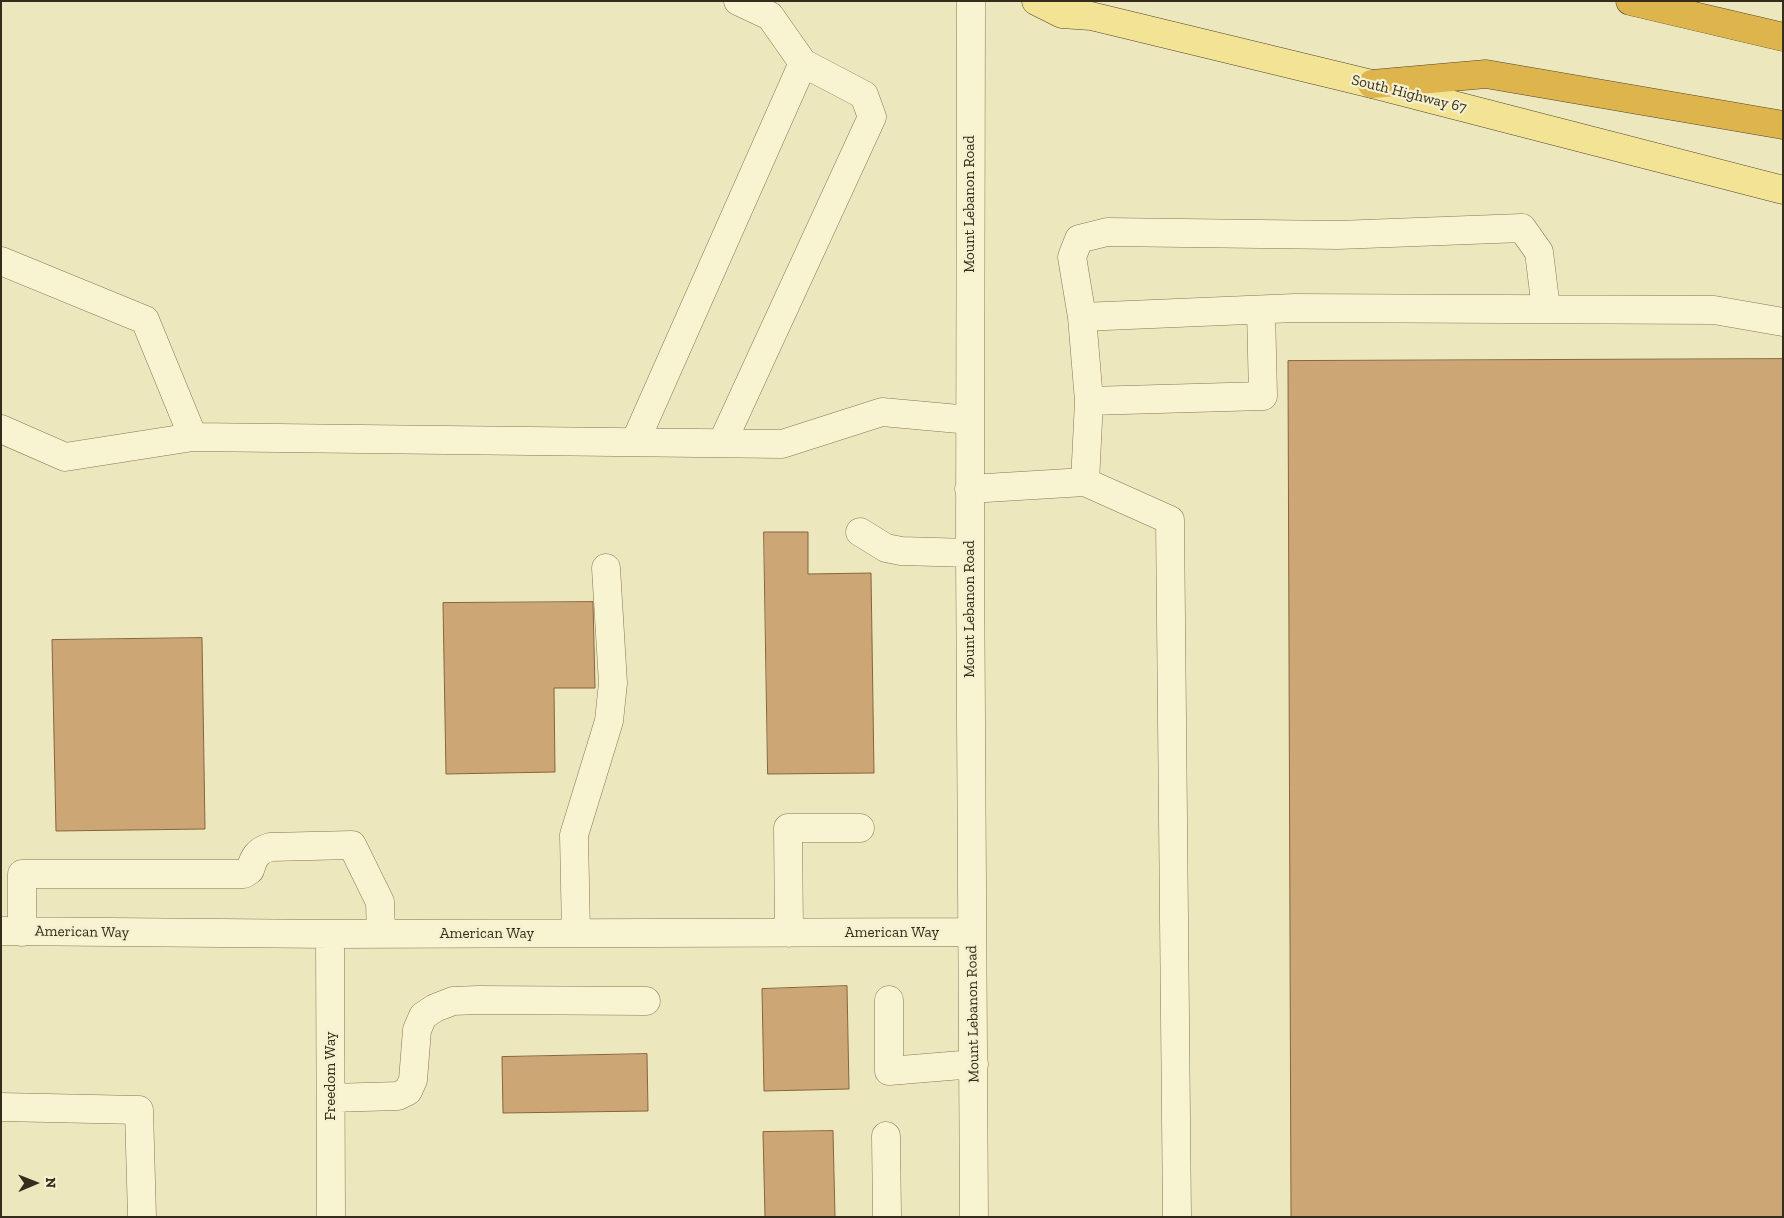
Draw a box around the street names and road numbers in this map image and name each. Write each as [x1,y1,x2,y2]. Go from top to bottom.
street label: South Highway 67 [1350,71,1468,117]
street label: Mount Lebanon Road [961,135,979,273]
street label: Mount Lebanon Road [961,540,979,678]
street label: American Way [35,922,129,942]
street label: American Way [845,924,939,942]
street label: American Way [440,925,534,943]
street label: Mount Lebanon Road [963,945,983,1083]
street label: Freedom Way [322,1032,340,1120]

